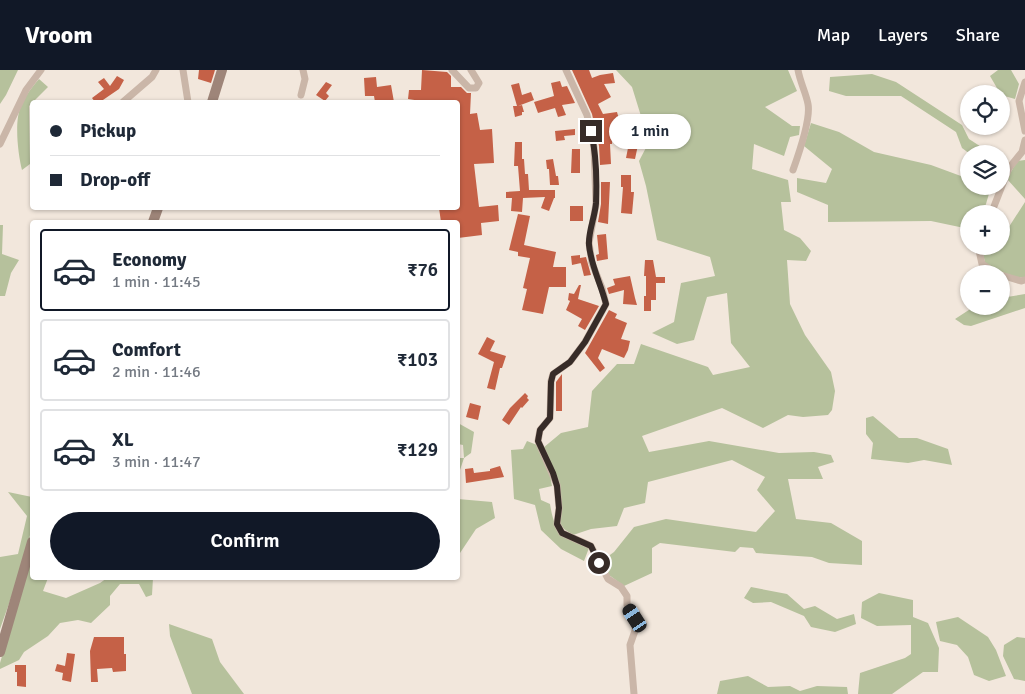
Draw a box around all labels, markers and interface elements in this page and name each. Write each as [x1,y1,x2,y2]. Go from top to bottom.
text: Vroom [25,20,93,50]
text: Map [817,24,850,46]
text: Layers [878,24,928,46]
text: Share [956,24,1000,46]
map controls [960,85,1010,315]
button: locate [960,85,1010,135]
callout: 1 min [608,114,691,148]
text: Pickup [80,119,136,143]
route end [580,120,602,142]
text: 1 min [631,121,669,141]
button: layers [960,145,1010,195]
text: Drop-off [80,168,150,192]
button: + [960,205,1010,255]
icon: car [52,248,97,293]
text: Economy [112,248,186,272]
text: ₹76 [407,258,438,282]
button: − [960,265,1010,315]
text: 1 min · 11:45 [112,272,201,292]
icon: car [52,338,97,383]
text: Comfort [112,338,181,362]
text: ₹103 [397,348,438,372]
text: 2 min · 11:46 [112,362,201,382]
icon: car [52,428,97,473]
text: XL [112,428,134,452]
text: ₹129 [397,438,438,462]
text: 3 min · 11:47 [112,452,201,472]
button: Confirm [50,512,440,570]
route start [588,552,610,574]
car [620,601,649,635]

